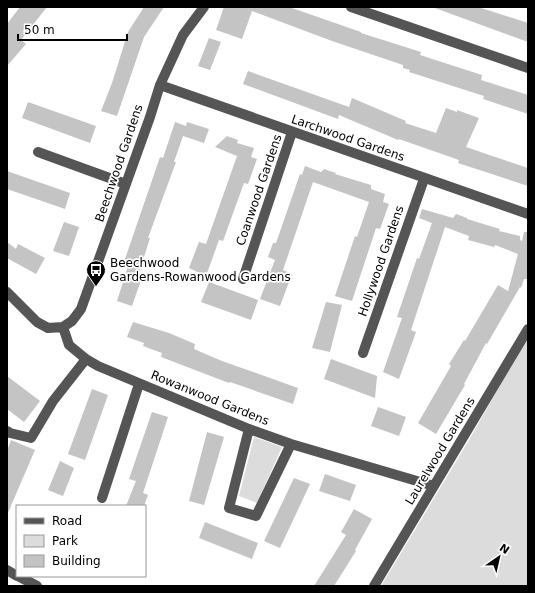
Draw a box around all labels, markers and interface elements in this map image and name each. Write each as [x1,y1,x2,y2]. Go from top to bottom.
scale bar [18,16,127,42]
text: 50 m [24,23,55,37]
street label: Beechwood Gardens [92,102,146,224]
street label: Larchwood Gardens [289,112,407,164]
street label: Coanwood Gardens [233,132,285,248]
street label: Hollywood Gardens [355,204,407,318]
place label: Beechwood Gardens-Rowanwood Gardens [110,256,291,284]
bus stop icon: Beechwood Gardens-Rowanwood Gardens [85,259,107,287]
street label: Rowanwood Gardens [149,368,271,428]
street label: Laurelwood Gardens [402,395,478,507]
legend [16,505,146,577]
text: Road [52,514,82,528]
text: Park [52,534,78,548]
north arrow [479,537,519,577]
text: N [497,541,512,557]
text: Building [52,554,101,568]

